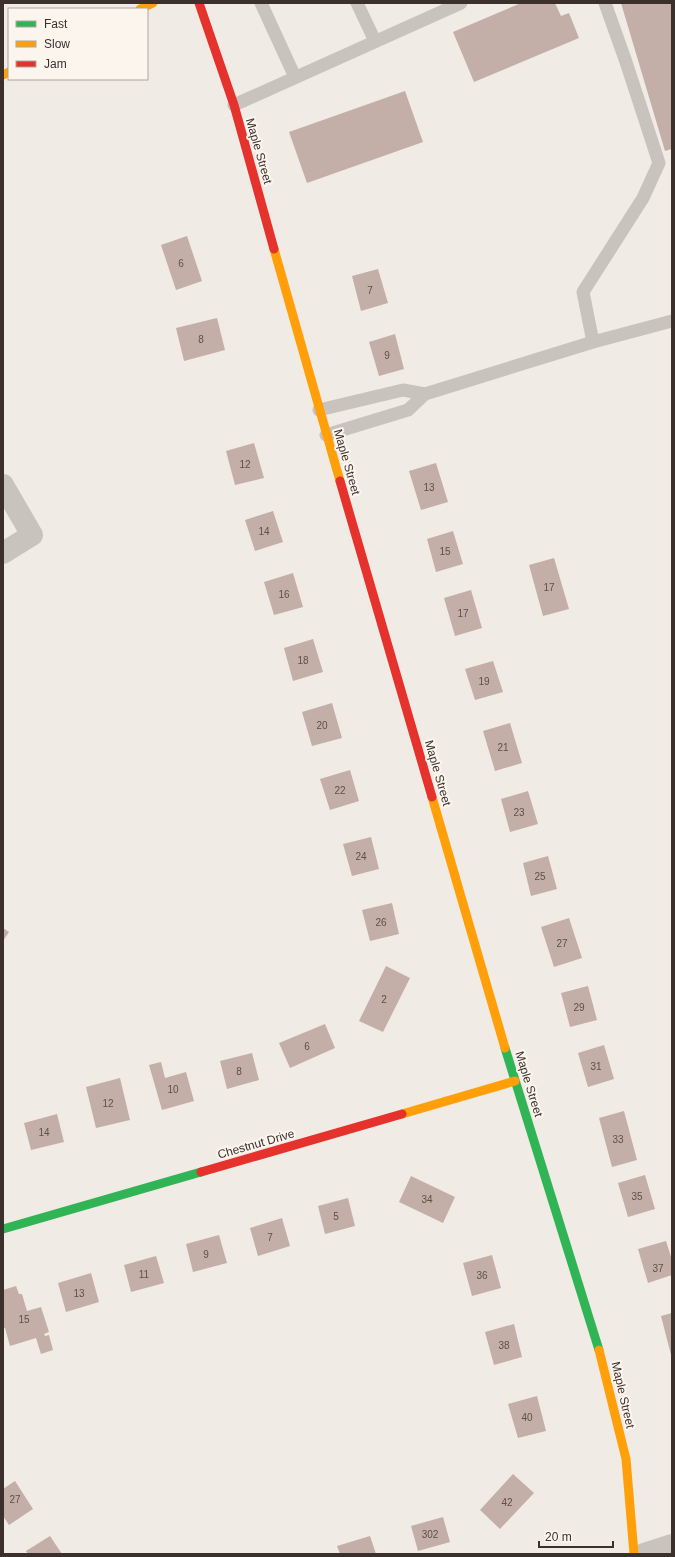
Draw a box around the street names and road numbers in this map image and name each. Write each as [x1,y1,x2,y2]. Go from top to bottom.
street label: Maple Street [243,116,275,186]
street label: Maple Street [331,427,363,497]
street label: Maple Street [422,738,454,808]
street label: Maple Street [512,1049,546,1119]
street label: Chestnut Drive [216,1126,296,1162]
street label: Maple Street [609,1360,638,1430]

